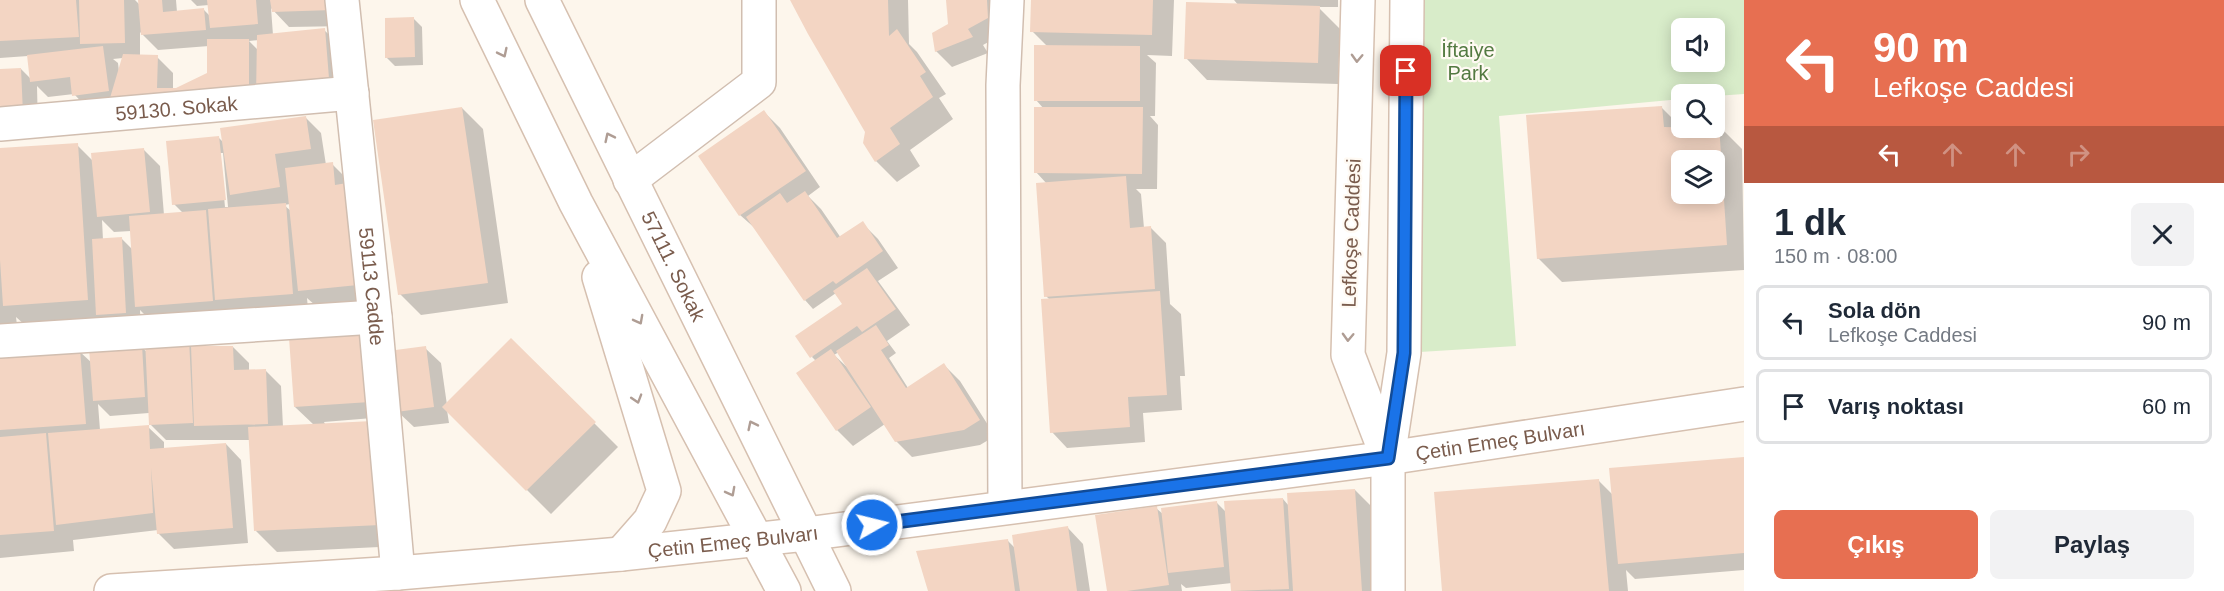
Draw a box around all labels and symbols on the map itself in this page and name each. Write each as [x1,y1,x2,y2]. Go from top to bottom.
park label: İftaiye Park [1441,39,1495,84]
pin [1380,45,1431,96]
one-way arrow [495,46,507,57]
one-way arrow [1350,54,1363,63]
street label: 59130. Sokak [114,92,239,125]
one-way arrow [605,133,616,144]
street label: Lefkoşe Caddesi [1337,158,1365,308]
street label: 57111. Sokak [637,208,710,326]
street label: 59113 Cadde [355,226,389,346]
one-way arrow [632,314,643,324]
one-way arrow [1342,333,1355,342]
one-way arrow [630,393,642,404]
street label: Çetin Emeç Bulvarı [1414,417,1587,465]
one-way arrow [747,420,759,431]
one-way arrow [724,485,735,496]
position arrow [840,493,904,557]
street label: Çetin Emeç Bulvarı [647,522,820,562]

